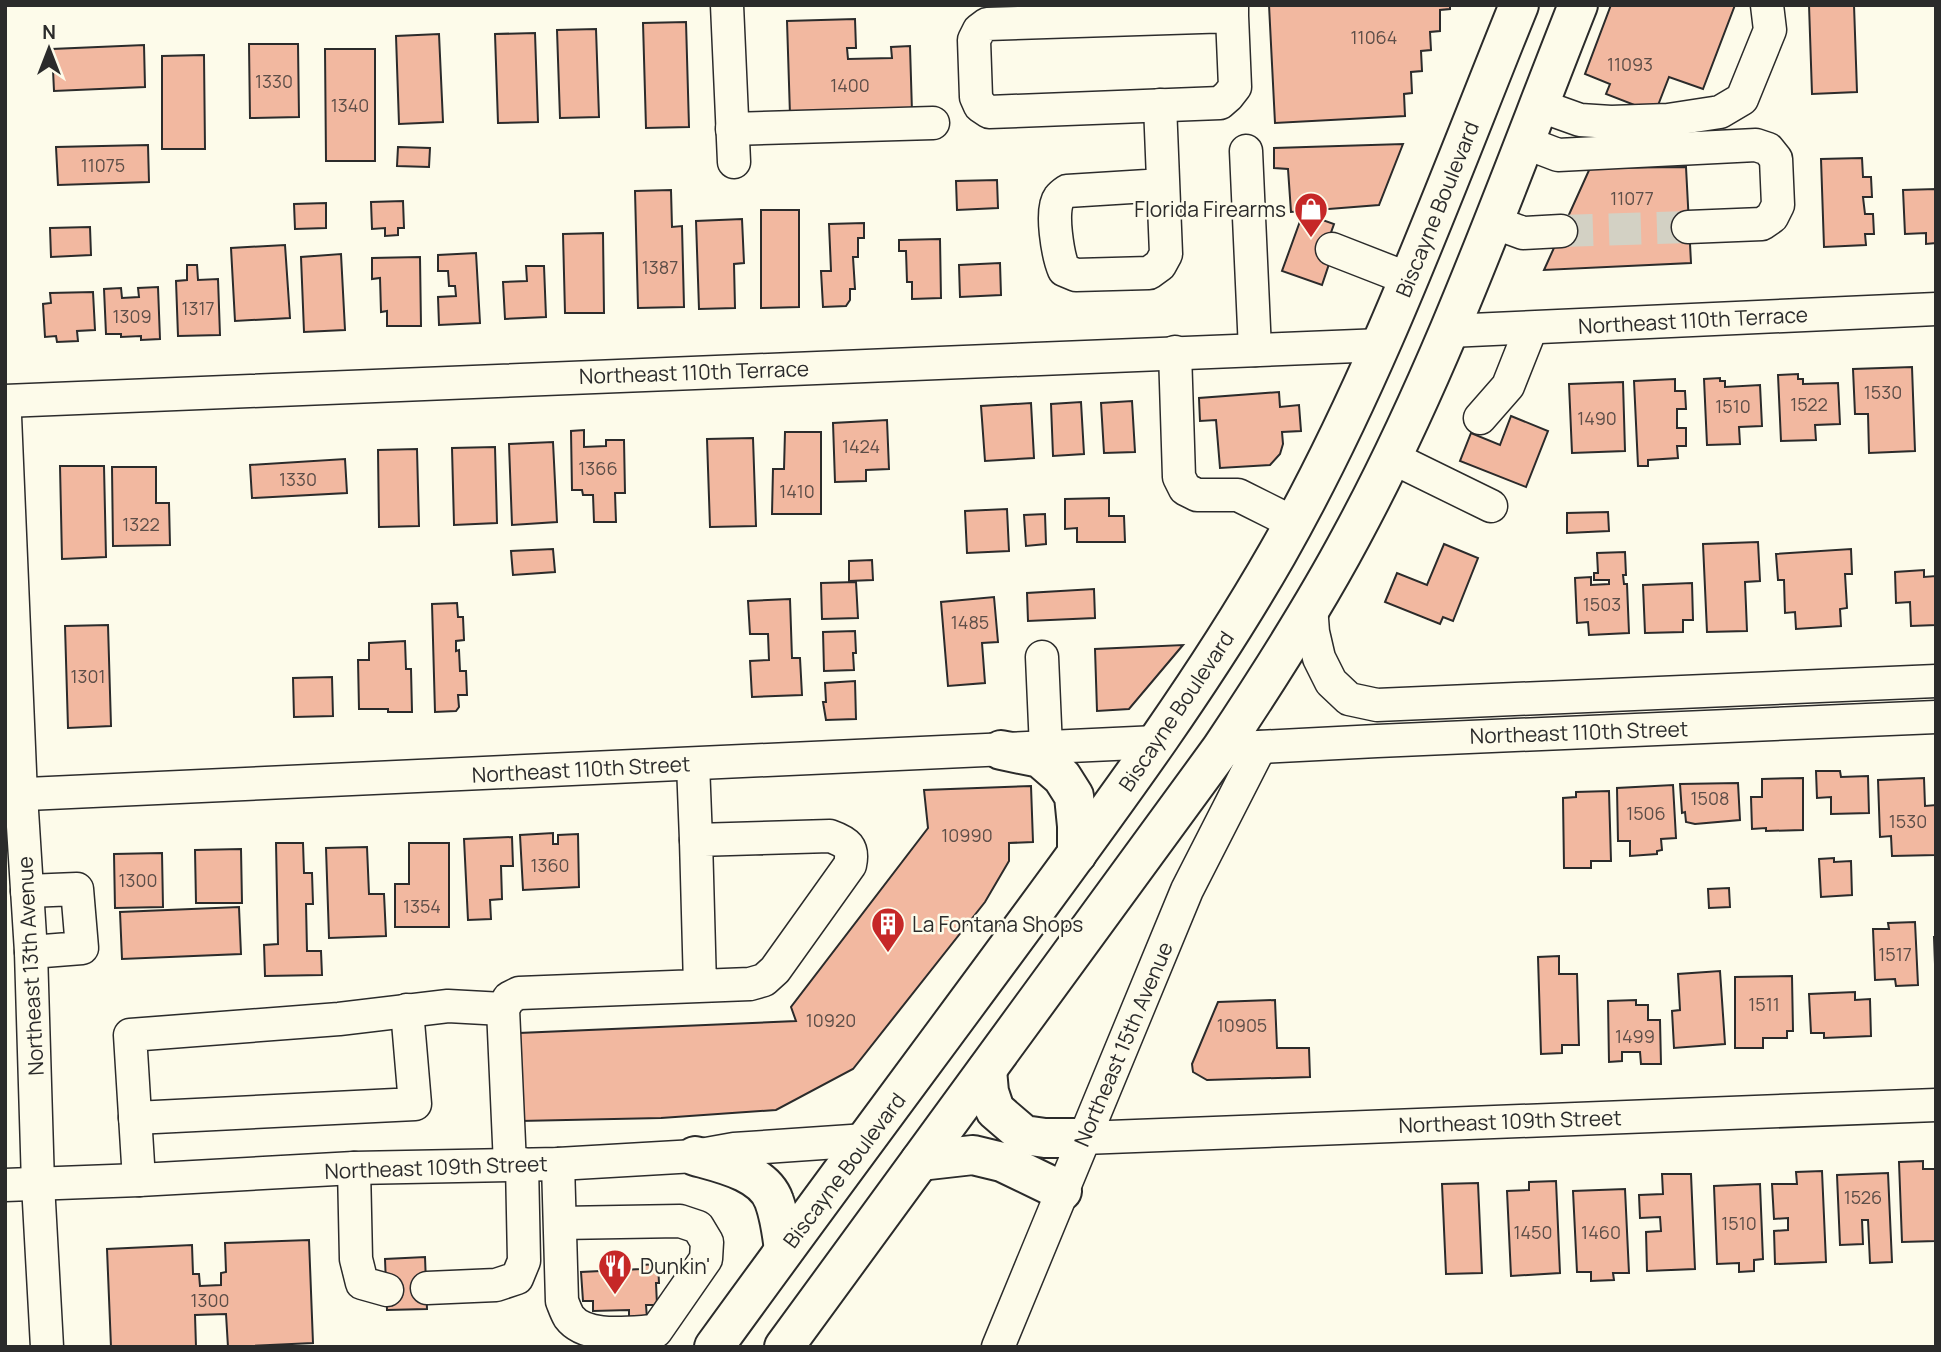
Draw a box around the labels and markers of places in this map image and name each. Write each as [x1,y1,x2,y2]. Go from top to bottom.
shop icon: Florida Firearms [1292,190,1330,239]
place label: Florida Firearms [1134,195,1286,223]
building icon: La Fontana Shops [869,905,907,954]
place label: La Fontana Shops [912,910,1083,938]
restaurant icon: Dunkin' [596,1247,634,1296]
place label: Dunkin' [640,1252,711,1280]

